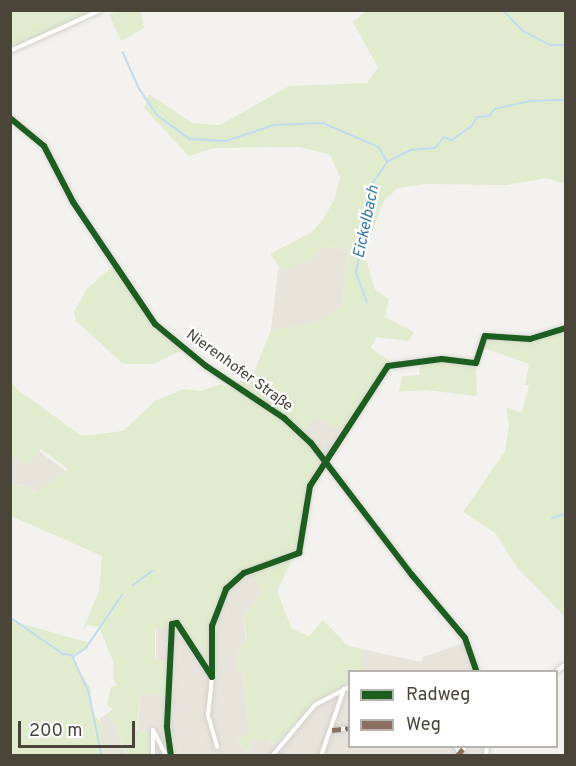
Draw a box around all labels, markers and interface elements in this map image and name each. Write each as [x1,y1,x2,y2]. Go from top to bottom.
water label: Eickelbach [350,184,384,260]
street label: Nierenhofer Straße [182,326,296,416]
legend [348,670,558,748]
text: Radweg [406,684,470,707]
scale bar [21,709,138,747]
text: Weg [406,714,441,737]
text: 200 m [29,720,82,743]

